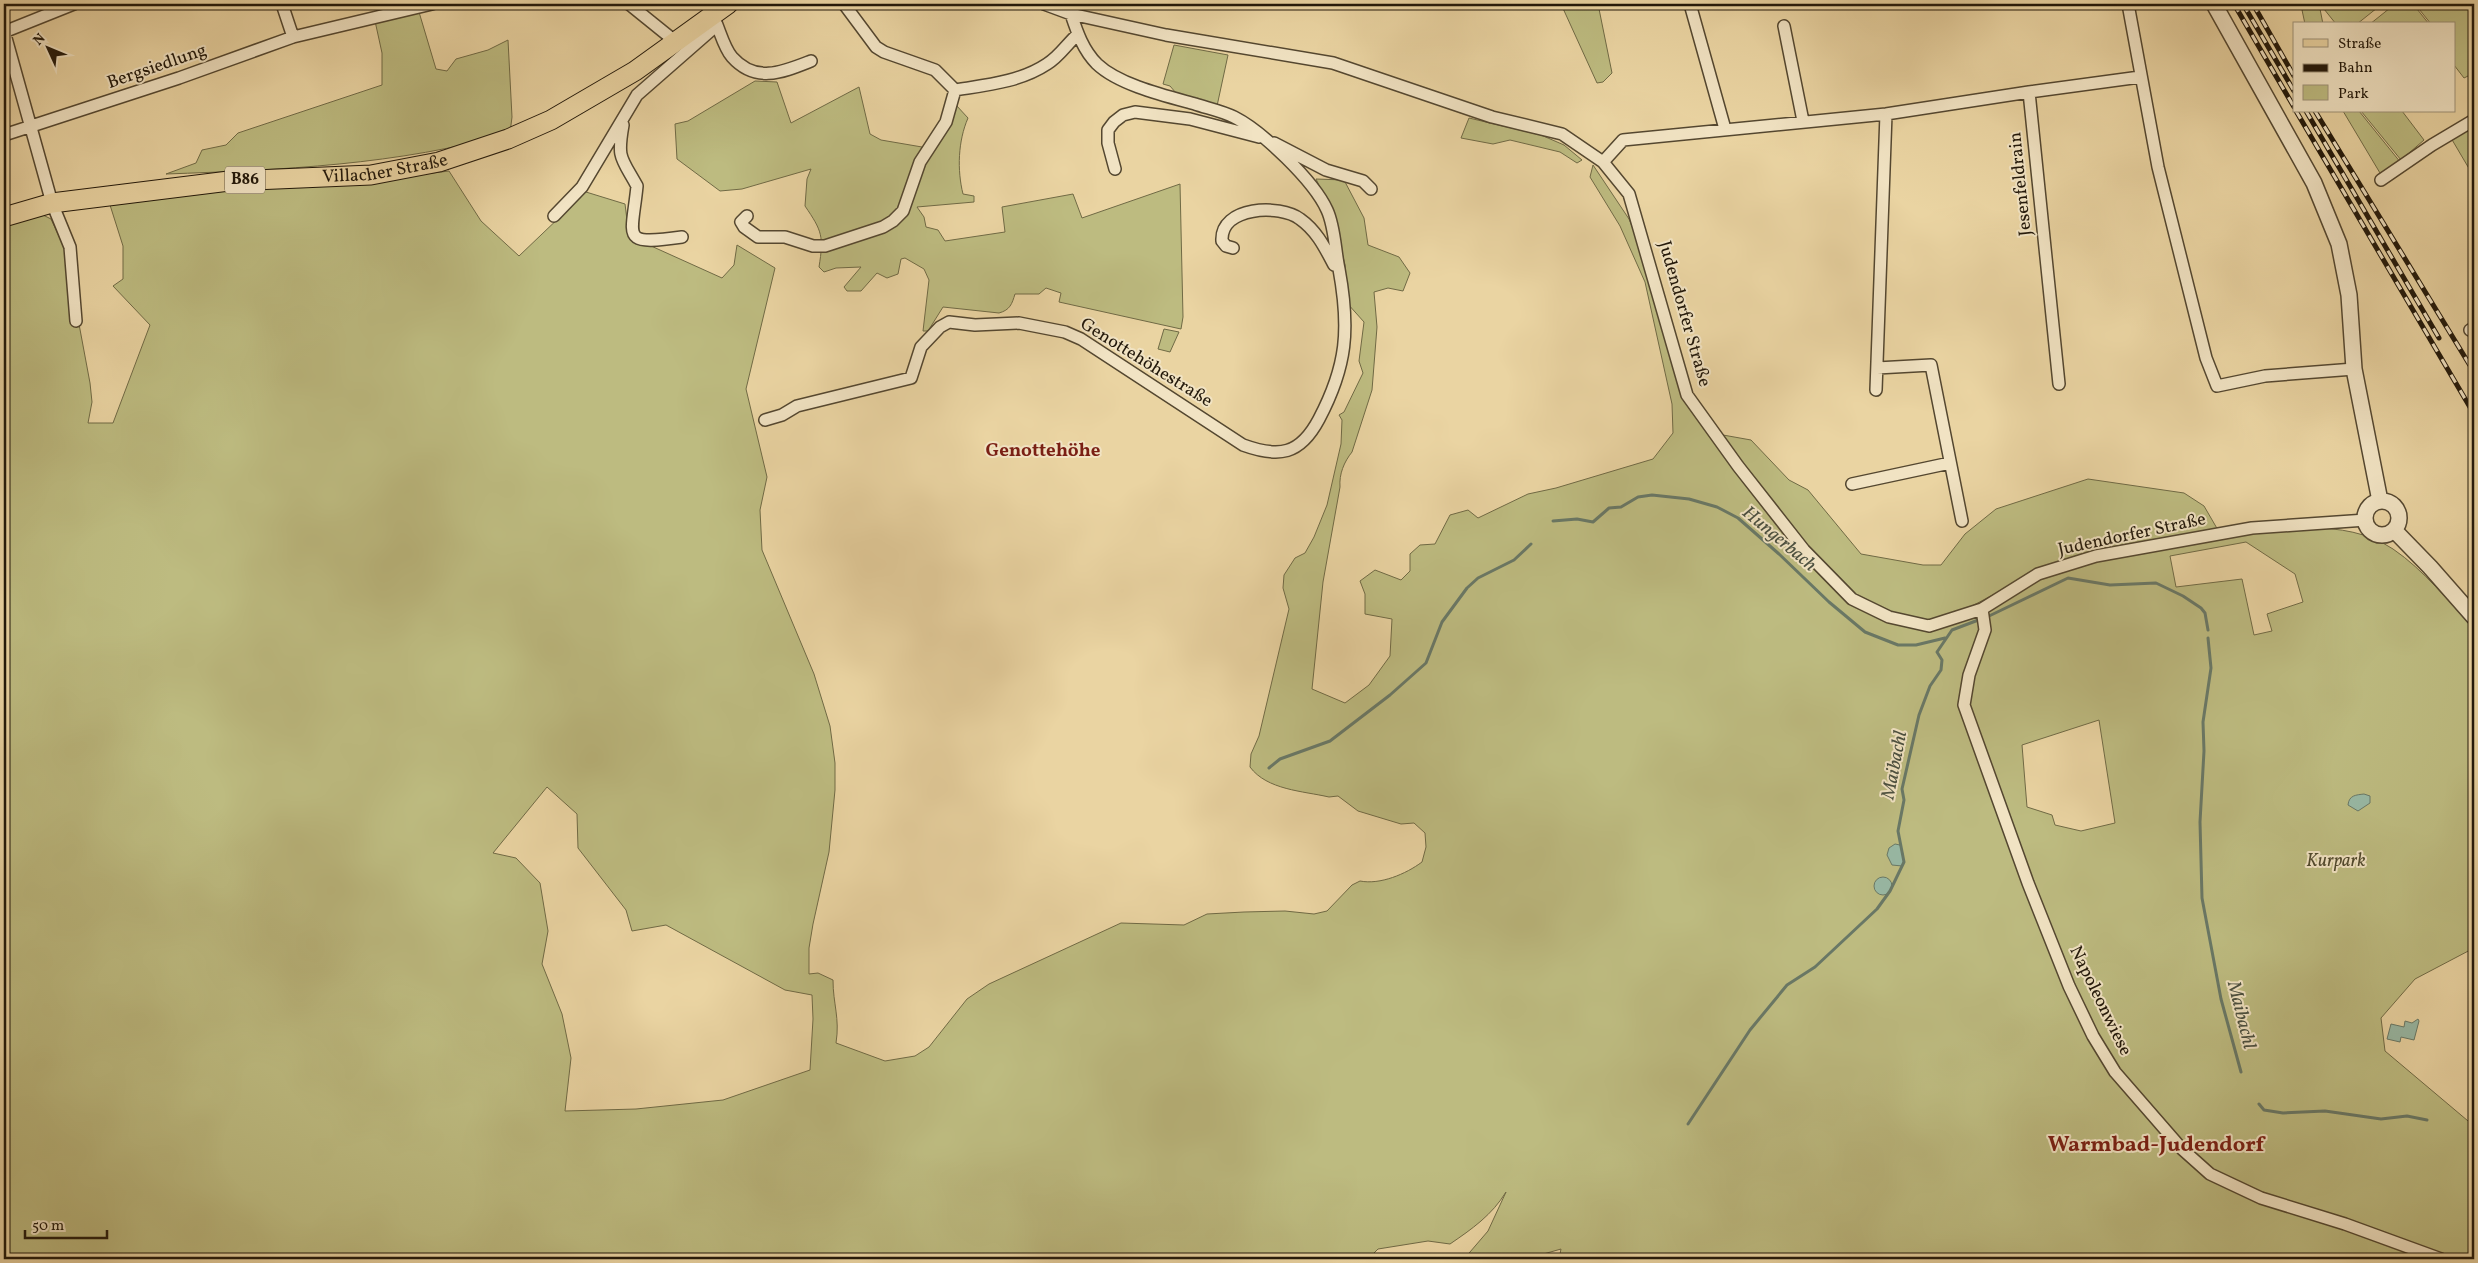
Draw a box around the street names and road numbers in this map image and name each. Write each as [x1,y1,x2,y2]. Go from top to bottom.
street label: Bergsiedlung [104,38,210,96]
street label: Jesenfeldrain [2003,131,2039,237]
street label: Villacher Straße [322,147,451,190]
road number: B86 [225,166,265,194]
street label: Judendorfer Straße [1651,238,1717,390]
street label: Genottehöhestraße [1075,312,1217,414]
street label: Judendorfer Straße [2056,507,2208,563]
street label: Napoleonwiese [2063,942,2137,1060]

